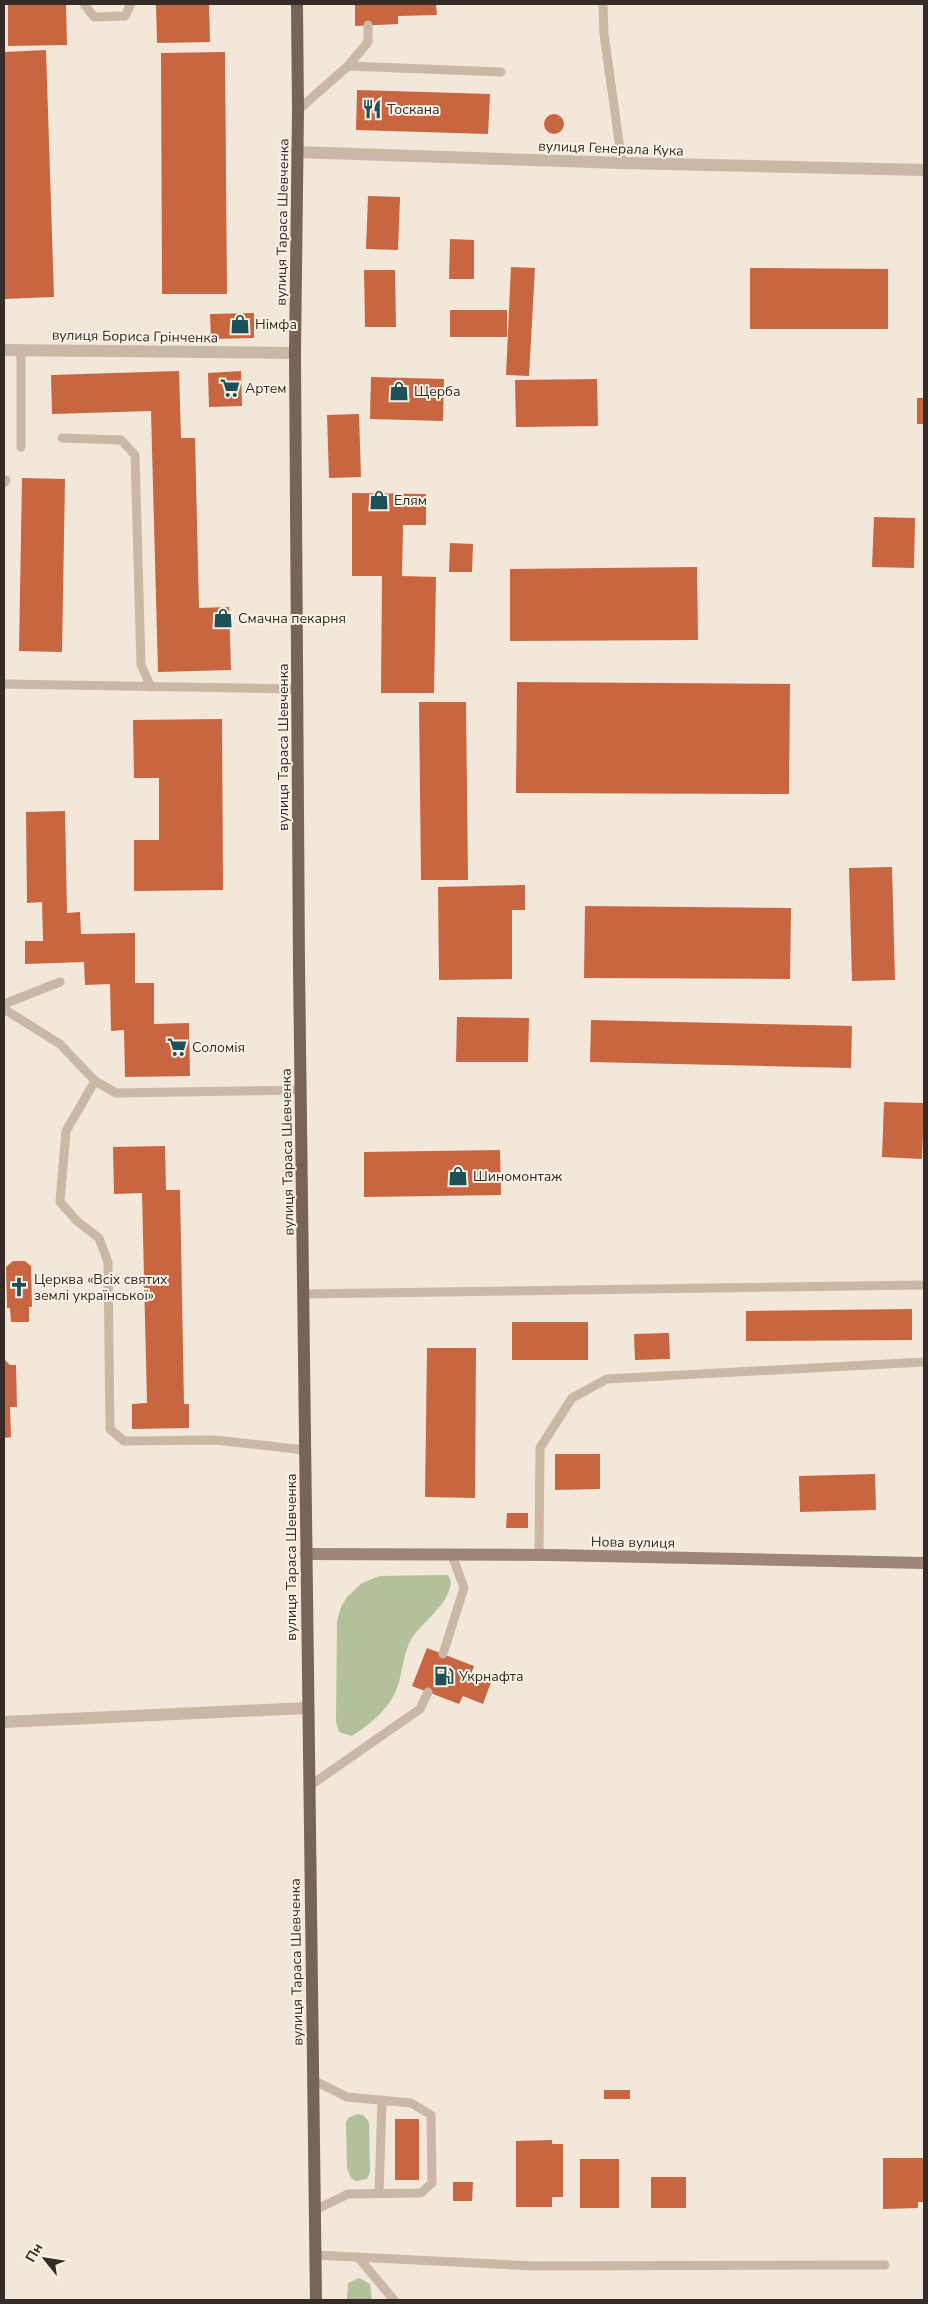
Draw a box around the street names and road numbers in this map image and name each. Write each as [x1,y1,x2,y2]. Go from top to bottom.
street label: вулиця Генерала Кука [538,136,684,161]
street label: вулиця Тараса Шевченка [272,138,293,306]
street label: вулиця Бориса Грінченка [52,326,218,347]
street label: вулиця Тараса Шевченка [274,663,293,831]
street label: вулиця Тараса Шевченка [277,1068,298,1236]
street label: вулиця Тараса Шевченка [282,1473,301,1641]
street label: Нова вулиця [591,1532,675,1553]
street label: вулиця Тараса Шевченка [286,1878,307,2046]

